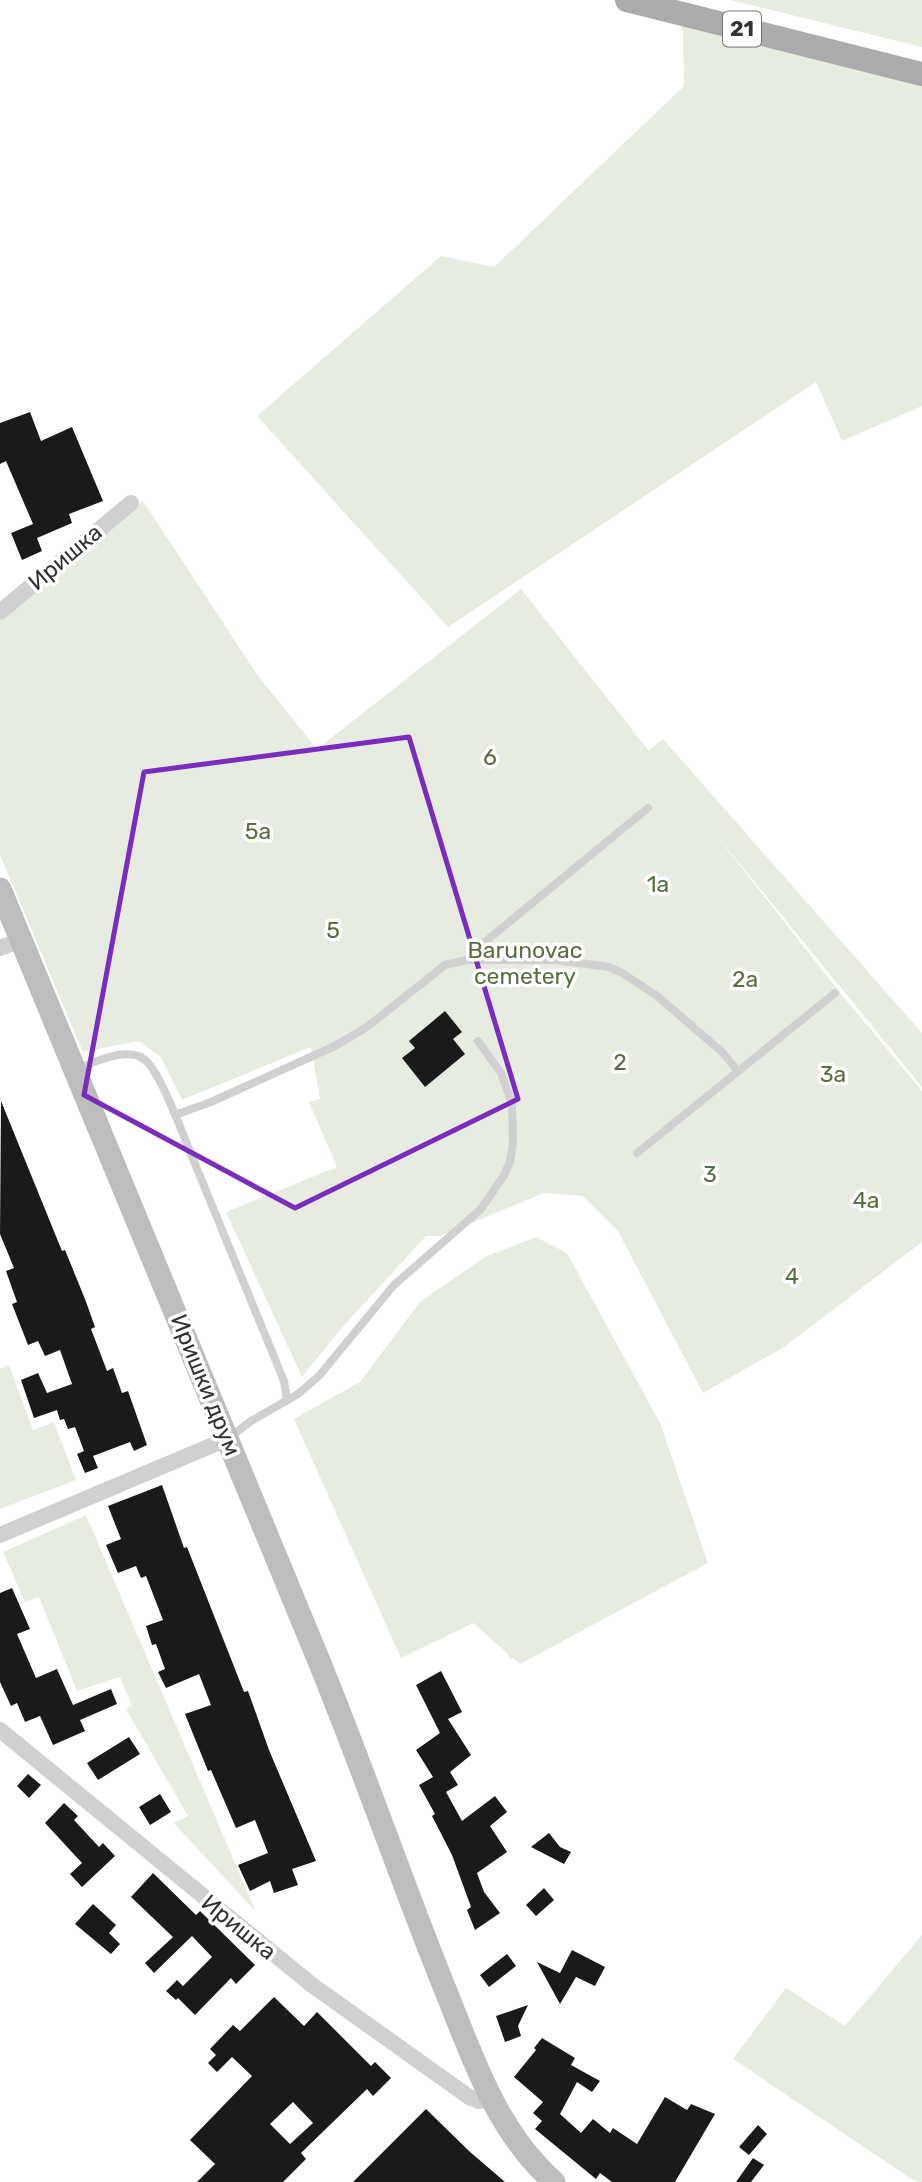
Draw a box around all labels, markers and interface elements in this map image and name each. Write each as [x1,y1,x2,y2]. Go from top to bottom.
road number: 21 [723,12,761,46]
street label: Иришка [22,518,108,596]
park label: 6 [483,743,497,771]
park label: 5a [245,817,271,845]
park label: 1a [647,870,669,898]
park label: 5 [326,916,340,944]
park label: Barunovac cemetery [467,936,583,990]
park label: 2a [732,965,758,993]
park label: 2 [613,1048,627,1076]
park label: 3a [820,1060,846,1088]
park label: 3 [703,1160,717,1188]
park label: 4a [853,1186,879,1214]
park label: 4 [785,1262,799,1290]
street label: Иришки друм [165,1310,247,1460]
street label: Иришка [196,1888,282,1966]

